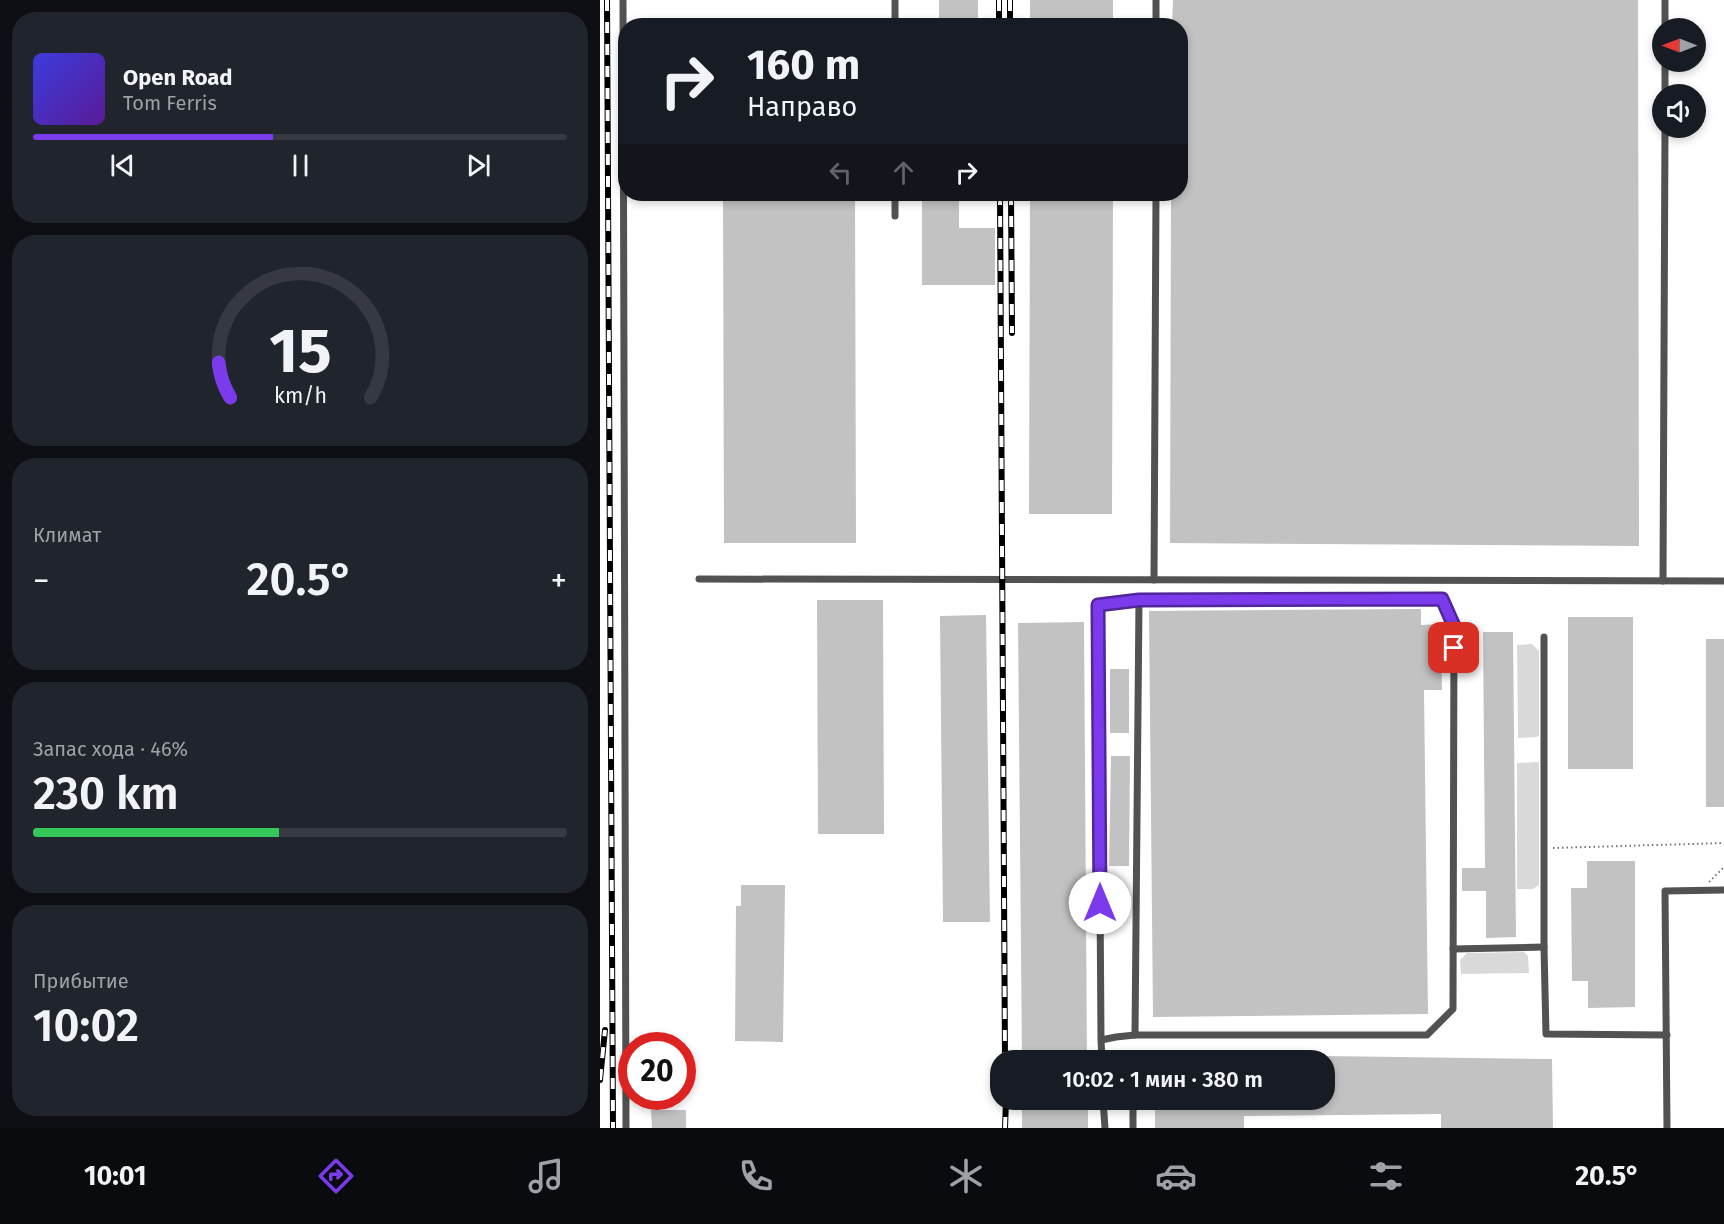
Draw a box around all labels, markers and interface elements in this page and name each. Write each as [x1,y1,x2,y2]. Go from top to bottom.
north arrow [1652,18,1706,72]
map controls [1652,18,1706,138]
text: 160 m [747,40,860,90]
icon: right [648,42,726,120]
text: Open Road [123,64,233,91]
button: sound [1652,84,1706,138]
text: Tom Ferris [123,91,217,115]
text: Направо [747,91,857,123]
icon: previous [106,149,139,182]
icon: pause [284,149,317,182]
icon: next [462,149,495,182]
icon: left [824,156,857,189]
icon: ahead [887,156,920,189]
icon: right [950,156,983,189]
text: 15 [269,314,331,389]
text: km/h [273,383,327,409]
text: Климат [33,523,101,547]
text: 20.5° [246,553,354,607]
text: − [33,561,50,601]
text: + [551,561,567,601]
pin [1428,622,1479,673]
icon: arrive [1437,631,1470,664]
text: Запас хода · 46% [33,737,188,761]
text: 230 km [33,767,179,821]
position arrow [1068,871,1132,935]
text: Прибытие [33,969,129,993]
text: 10:02 [33,999,139,1053]
speed limit sign: 20 [618,1032,696,1110]
text: 10:02 · 1 мин · 380 m [1062,1066,1263,1093]
icon: directions [315,1155,357,1197]
icon: music [525,1155,567,1197]
icon: phone [735,1155,777,1197]
icon: climate [945,1155,987,1197]
icon: car [1155,1155,1197,1197]
icon: filters [1365,1155,1407,1197]
text: 10:01 [84,1160,147,1192]
text: 20.5° [1575,1160,1640,1192]

